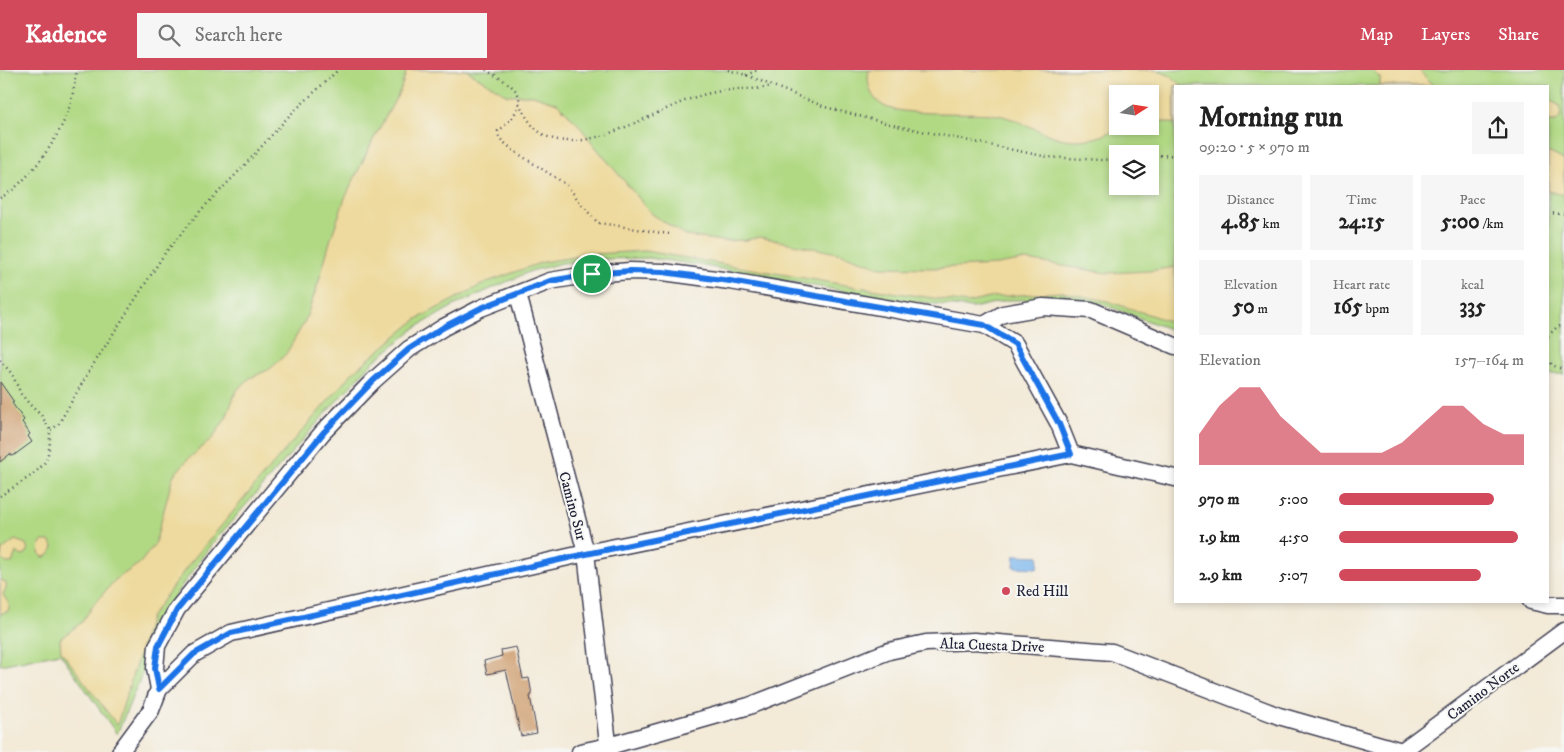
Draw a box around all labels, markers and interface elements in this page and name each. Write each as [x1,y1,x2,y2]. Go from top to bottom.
search box [137,13,487,58]
text: Kadence [25,20,107,50]
icon: search [155,21,183,49]
text: Search here [195,24,283,47]
text: Map [1360,24,1393,46]
text: Layers [1421,24,1470,46]
text: Share [1498,24,1539,46]
north arrow [1109,85,1159,135]
map controls [1109,85,1159,195]
text: Morning run [1199,100,1343,135]
button: share [1472,102,1524,154]
text: 09:20 · 5 × 970 m [1199,137,1310,157]
button: layers [1109,145,1159,195]
text: Distance [1226,191,1275,209]
text: Time [1346,191,1377,209]
text: Pace [1460,191,1485,209]
text: 4.85 [1221,209,1260,235]
text: 24:15 [1339,209,1384,235]
text: 5:00 [1441,209,1480,235]
text: km [1260,215,1280,233]
text: /km [1480,215,1504,233]
pin [571,253,613,295]
icon: arrive [578,260,606,288]
text: Elevation [1223,276,1278,294]
text: Heart rate [1333,276,1390,294]
text: kcal [1461,276,1484,294]
text: 50 [1233,294,1255,320]
text: 165 [1333,294,1362,320]
text: 335 [1459,294,1486,320]
text: m [1255,300,1268,318]
text: bpm [1362,300,1390,318]
text: Elevation [1199,350,1261,370]
text: 157–164 m [1455,350,1524,370]
street label: Camino Sur [554,470,591,543]
text: 970 m [1199,489,1239,509]
text: 5:00 [1279,489,1308,509]
text: 1.9 km [1199,527,1240,547]
text: 4:50 [1279,527,1309,547]
text: 2.9 km [1199,565,1242,585]
text: 5:07 [1279,565,1308,585]
place label: Red Hill [1016,582,1069,601]
marker: Red Hill [1000,585,1012,597]
street label: Alta Cuesta Drive [939,634,1045,657]
street label: Camino Norte [1443,658,1523,725]

